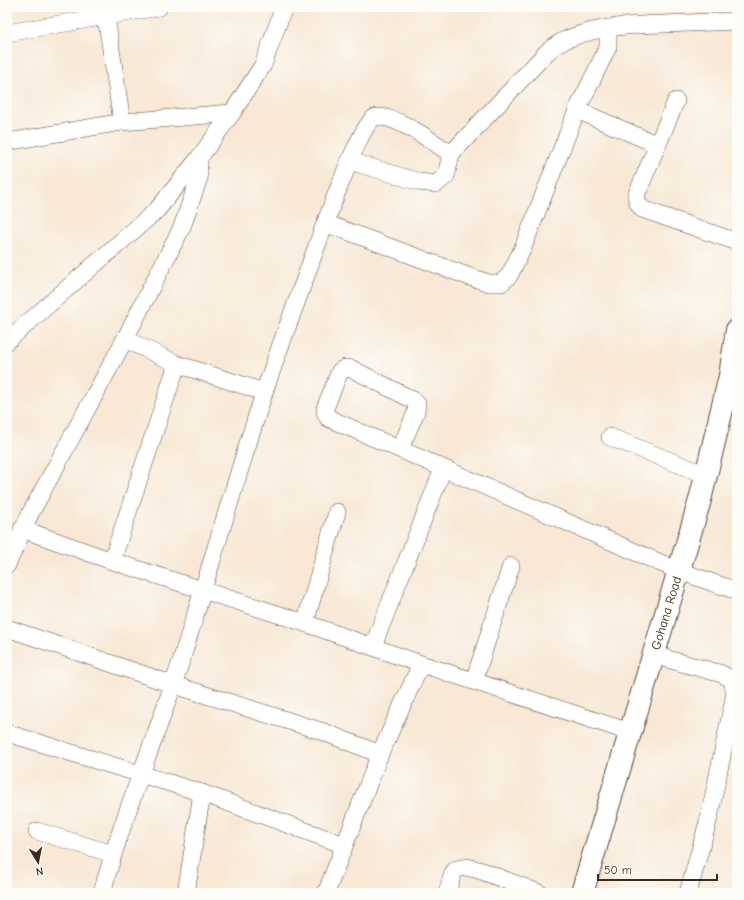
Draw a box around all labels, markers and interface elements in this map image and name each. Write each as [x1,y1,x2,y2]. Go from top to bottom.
street label: Gohana Road [648,574,684,652]
north arrow [18,842,58,882]
scale bar [598,856,717,882]
text: 50 m [604,863,632,877]
text: N [35,864,44,878]

